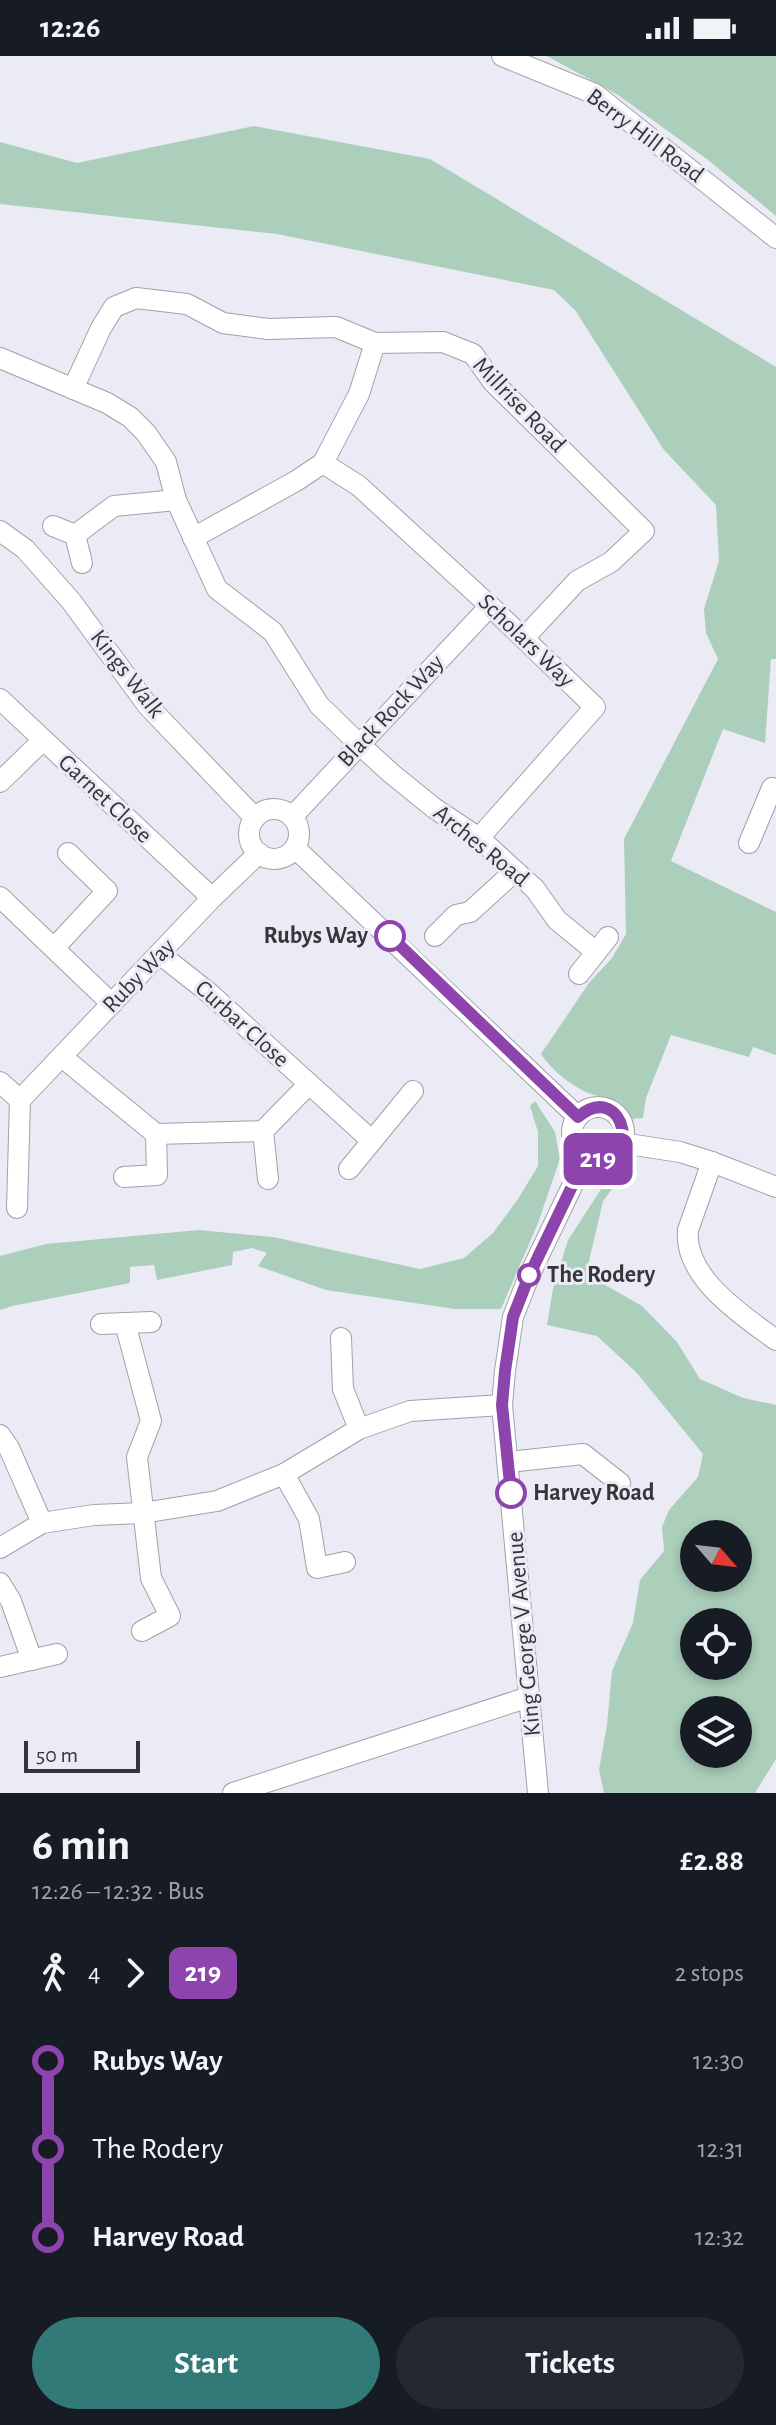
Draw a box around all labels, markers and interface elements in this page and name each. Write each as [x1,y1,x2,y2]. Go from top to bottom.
text: 12:26 [40,13,100,43]
street label: Berry Hill Road [582,84,708,188]
street label: Millrise Road [468,353,570,457]
street label: Scholars Way [473,590,579,692]
street label: Kings Walk [86,626,168,722]
street label: Black Rock Way [333,650,449,772]
street label: Garnet Close [54,750,156,848]
street label: Arches Road [429,801,533,891]
marker: Rubys Way [375,921,405,951]
place label: Rubys Way [263,924,368,948]
street label: Ruby Way [98,934,180,1018]
street label: Curbar Close [191,976,293,1072]
line badge: 219 [552,1133,644,1185]
text: 219 [580,1145,616,1173]
place label: The Rodery [547,1263,656,1287]
marker: The Rodery [518,1264,540,1286]
marker: Harvey Road [496,1478,526,1508]
place label: Harvey Road [533,1481,655,1505]
north arrow [680,1520,752,1592]
map controls [680,1520,752,1768]
street label: King George V Avenue [503,1531,545,1737]
button: locate [680,1608,752,1680]
button: layers [680,1696,752,1768]
scale bar [24,1737,140,1773]
text: 50 m [36,1744,78,1766]
text: 6 min [32,1824,130,1868]
text: £2.88 [680,1846,744,1876]
text: 12:26 – 12:32 · Bus [32,1878,204,1904]
icon: walk [32,1951,76,1995]
icon: forward [113,1951,157,1995]
text: 219 [185,1959,221,1987]
text: 4 [88,1960,101,1986]
text: 2 stops [675,1960,744,1986]
text: Rubys Way [92,2046,223,2076]
text: 12:30 [693,2048,744,2074]
text: The Rodery [92,2134,223,2164]
text: 12:31 [698,2136,744,2162]
text: Harvey Road [92,2222,244,2252]
text: 12:32 [695,2224,744,2250]
button: Start [32,2317,380,2409]
button: Tickets [396,2317,744,2409]

